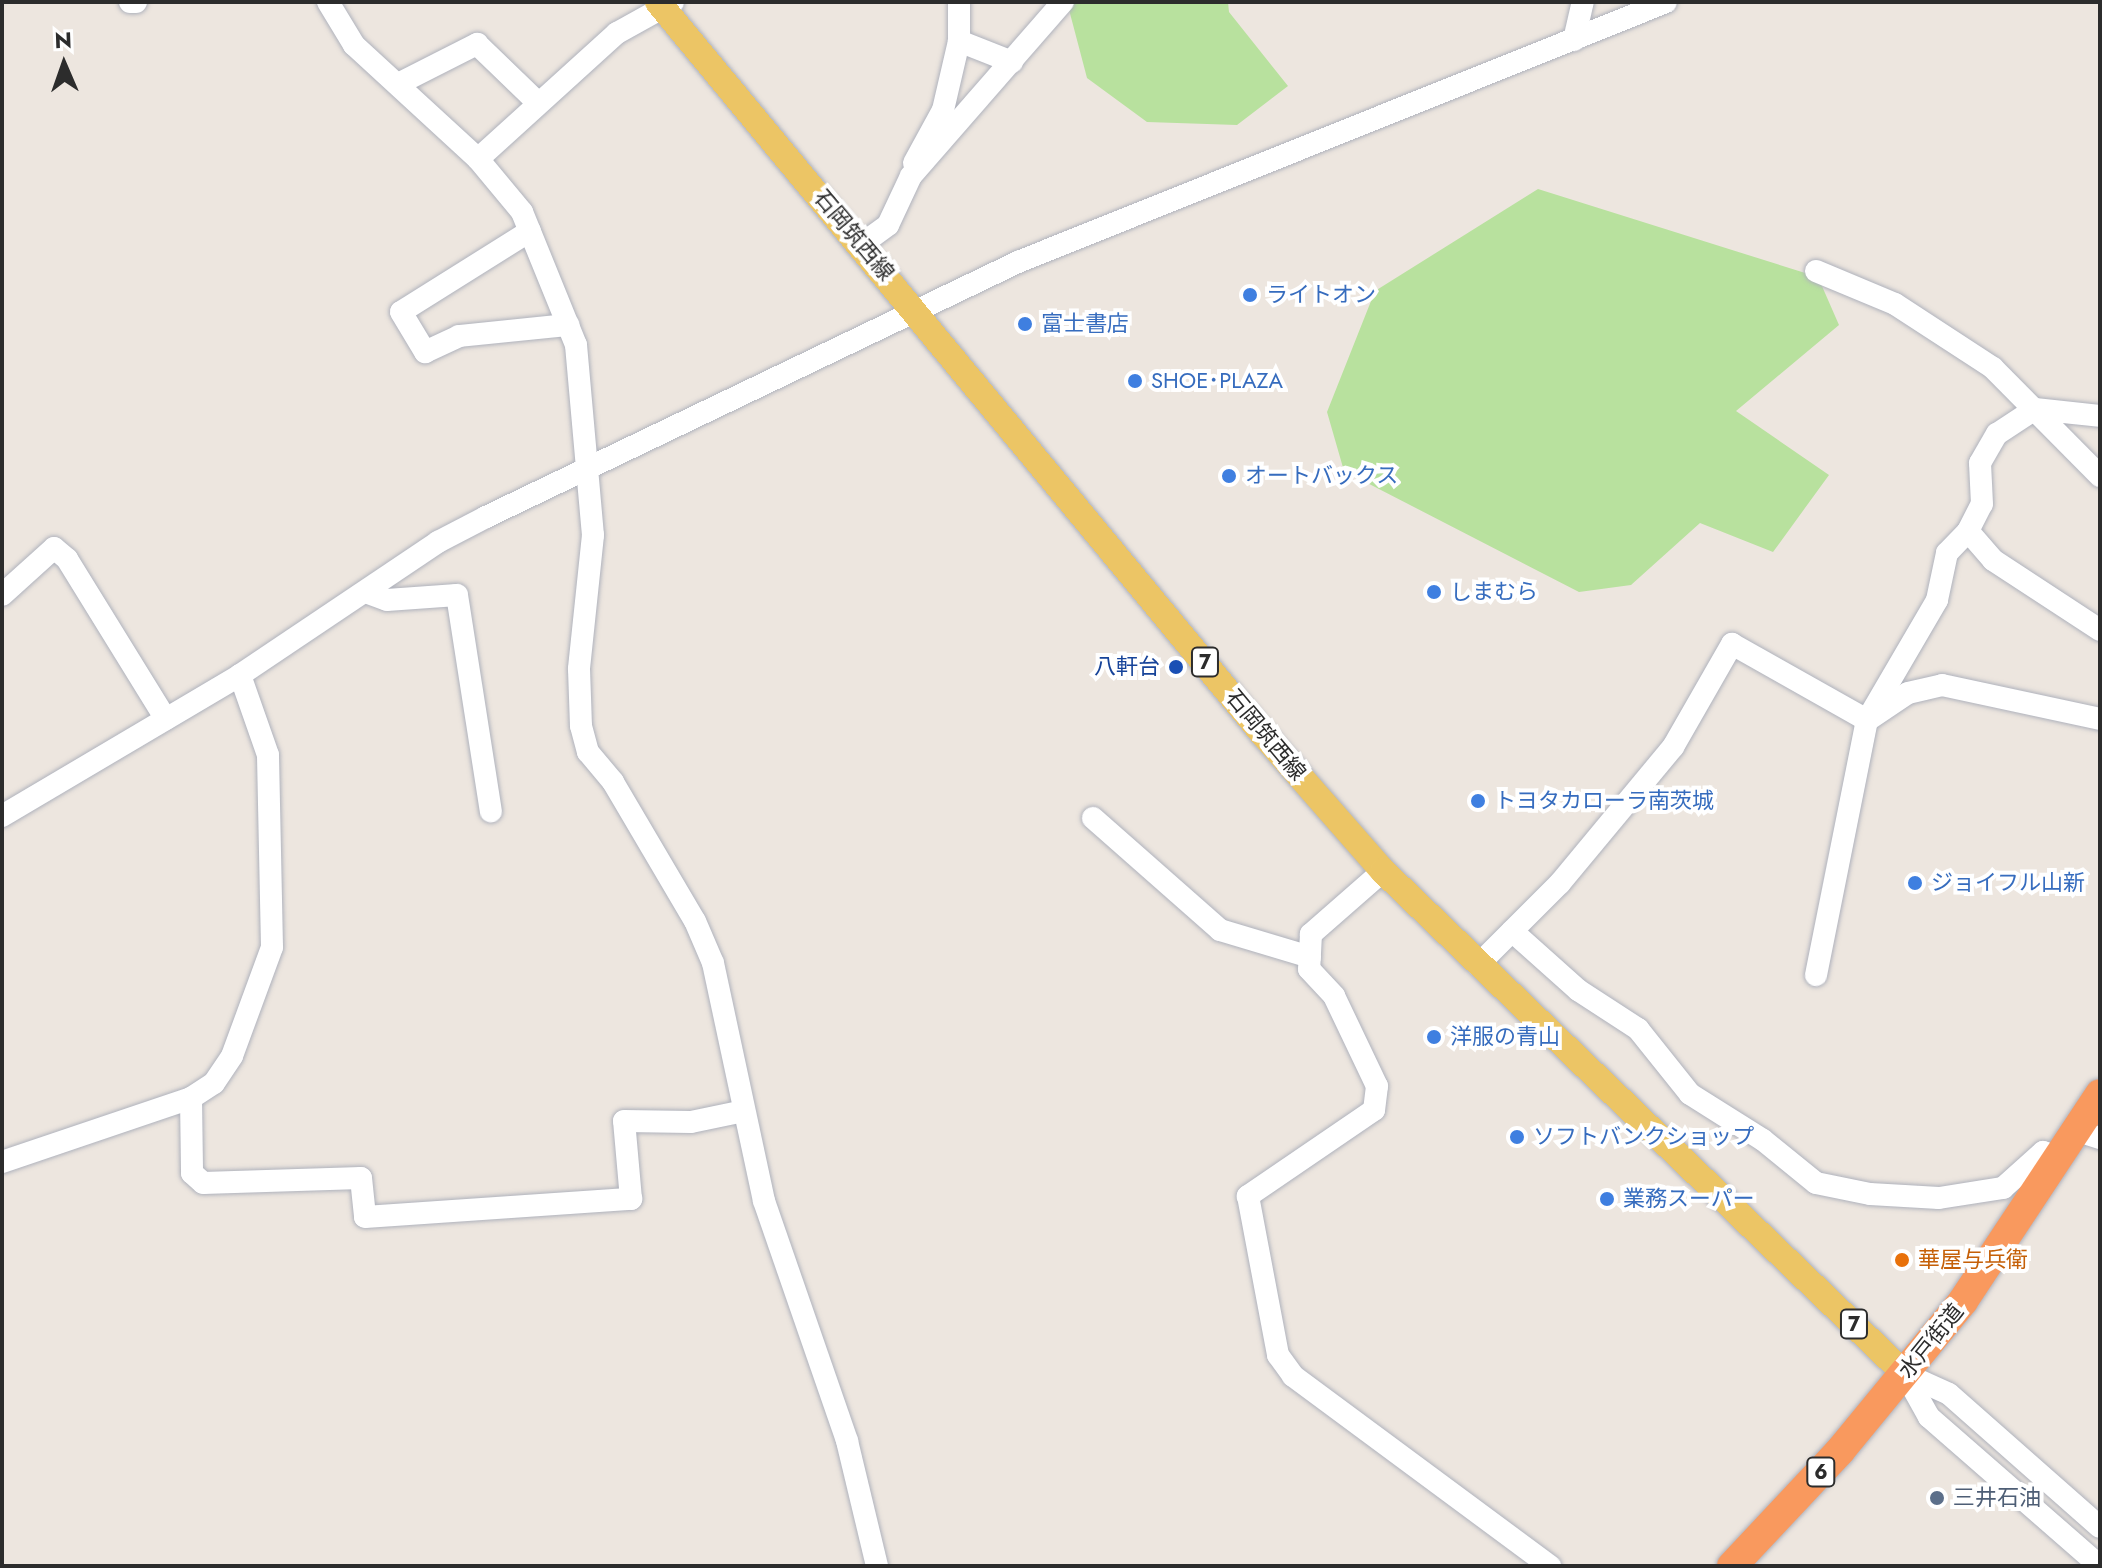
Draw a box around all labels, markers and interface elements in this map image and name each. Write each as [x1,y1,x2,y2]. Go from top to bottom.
north arrow [24,24,104,104]
text: N [54,24,72,56]
street label: 石岡筑西線 [809,184,899,286]
place label: ライトオン [1266,282,1376,308]
marker: ライトオン [1241,286,1259,304]
place label: 富士書店 [1041,311,1129,337]
marker: 富士書店 [1016,315,1034,333]
place label: SHOE･PLAZA [1151,368,1283,394]
marker: SHOE･PLAZA [1126,372,1144,390]
place label: オートバックス [1245,463,1399,489]
marker: オートバックス [1220,467,1238,485]
place label: しまむら [1450,579,1538,605]
marker: しまむら [1425,583,1443,601]
road number: 7 [1189,646,1221,678]
place label: 八軒台 [1094,654,1160,680]
marker: 八軒台 [1167,658,1185,676]
street label: 石岡筑西線 [1221,684,1311,786]
place label: トヨタカローラ南茨城 [1494,788,1714,814]
marker: トヨタカローラ南茨城 [1469,792,1487,810]
place label: ジョイフル山新 [1931,870,2085,896]
marker: ジョイフル山新 [1906,874,1924,892]
place label: 洋服の青山 [1450,1024,1560,1050]
marker: 洋服の青山 [1425,1028,1443,1046]
place label: ソフトバンクショップ [1533,1124,1753,1150]
marker: ソフトバンクショップ [1508,1128,1526,1146]
place label: 業務スーパー [1623,1186,1755,1212]
marker: 業務スーパー [1598,1190,1616,1208]
place label: 華屋与兵衛 [1918,1247,2028,1273]
marker: 華屋与兵衛 [1893,1251,1911,1269]
street label: 水戸街道 [1893,1298,1969,1384]
road number: 7 [1838,1308,1870,1340]
road number: 6 [1805,1456,1837,1488]
place label: 三井石油 [1953,1485,2041,1511]
marker: 三井石油 [1928,1489,1946,1507]

